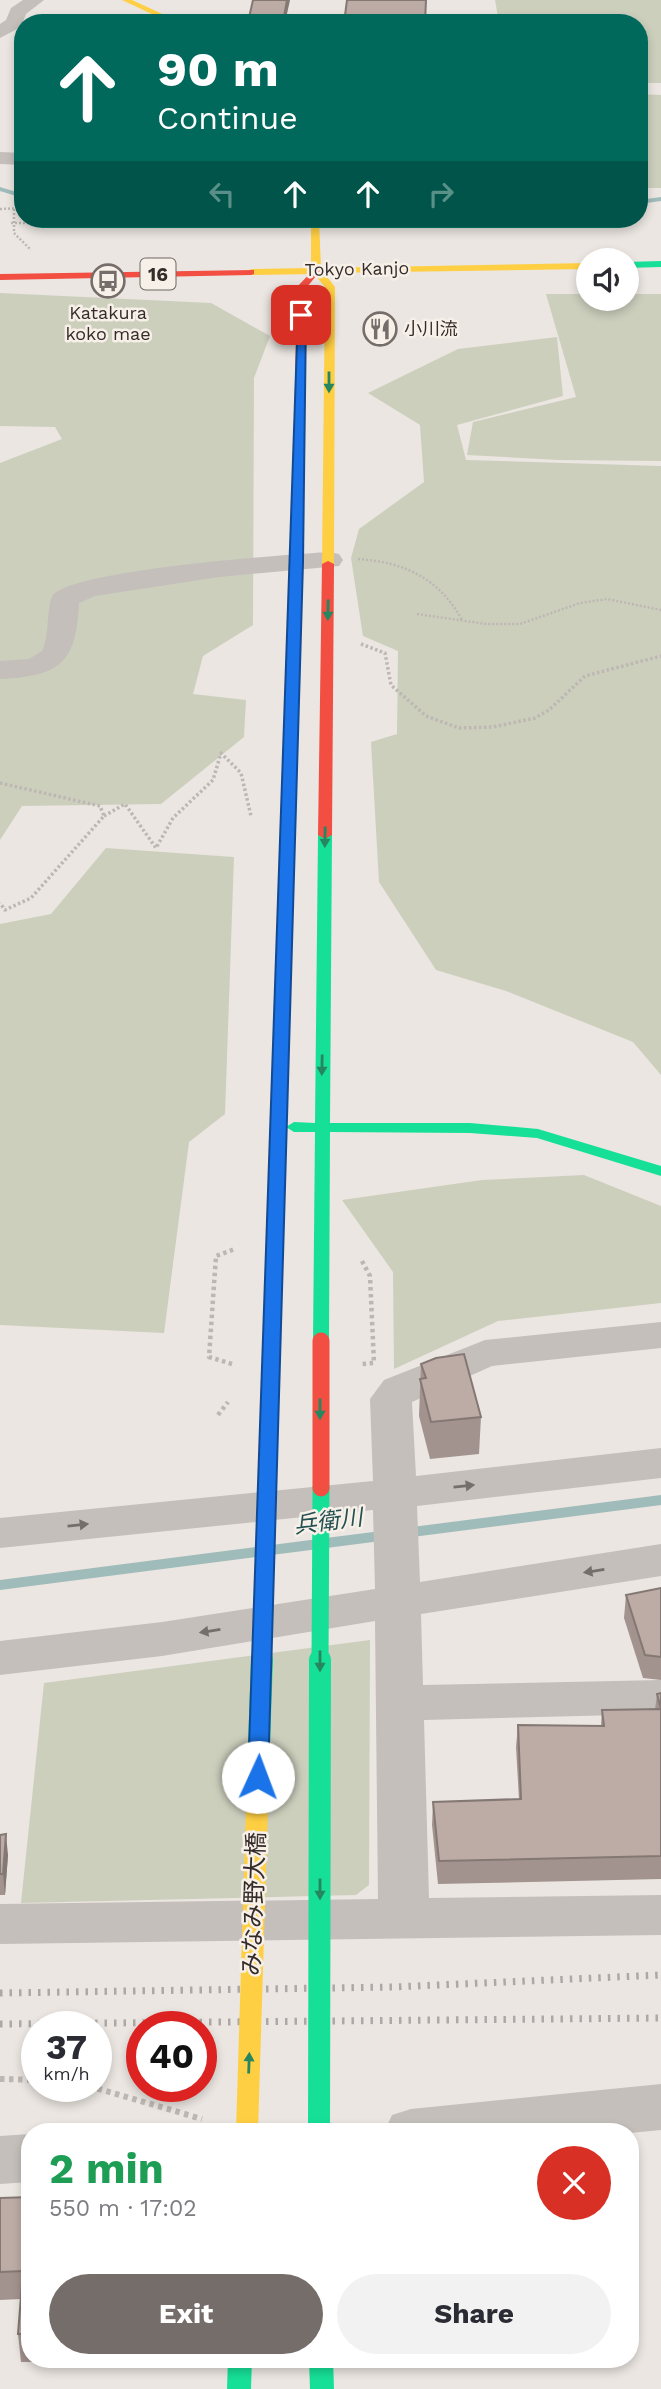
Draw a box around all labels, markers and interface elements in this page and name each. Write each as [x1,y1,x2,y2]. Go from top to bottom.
text: 90 m [157,40,279,98]
icon: ahead [42,42,133,133]
text: Continue [157,99,298,137]
icon: left [203,175,241,213]
icon: ahead [276,175,314,213]
icon: ahead [349,175,387,213]
icon: right [422,175,460,213]
map controls [576,248,639,311]
button: sound [576,248,639,311]
street label: Tokyo Kanjo [305,257,409,280]
road number: 16 [140,258,176,290]
bus stop icon: Katakura koko mae [89,262,127,300]
pin [271,285,331,345]
icon: arrive [282,296,320,334]
place label: Katakura koko mae [65,302,151,344]
restaurant icon: 小川流 [361,310,399,348]
place label: 小川流 [404,318,458,339]
one-way arrow [323,371,335,393]
one-way arrow [322,599,334,621]
one-way arrow [319,826,331,848]
one-way arrow [317,1054,328,1076]
one-way arrow [314,1398,326,1420]
one-way arrow [453,1481,475,1492]
water label: 兵衛川 [292,1504,367,1539]
one-way arrow [67,1519,89,1530]
one-way arrow [582,1566,604,1577]
one-way arrow [198,1626,220,1637]
one-way arrow [314,1650,326,1672]
position arrow [221,1740,295,1814]
street label: みなみ野大橋 [237,1832,271,1976]
one-way arrow [314,1878,326,1900]
speed limit sign: 40 [126,2011,217,2102]
text: 37 [46,2026,87,2068]
one-way arrow [243,2052,255,2074]
text: km/h [43,2063,90,2084]
text: 2 min [49,2144,164,2193]
button: close [537,2146,611,2220]
text: 550 m · 17:02 [49,2195,197,2222]
button: Exit [49,2274,323,2354]
button: Share [337,2274,611,2354]

